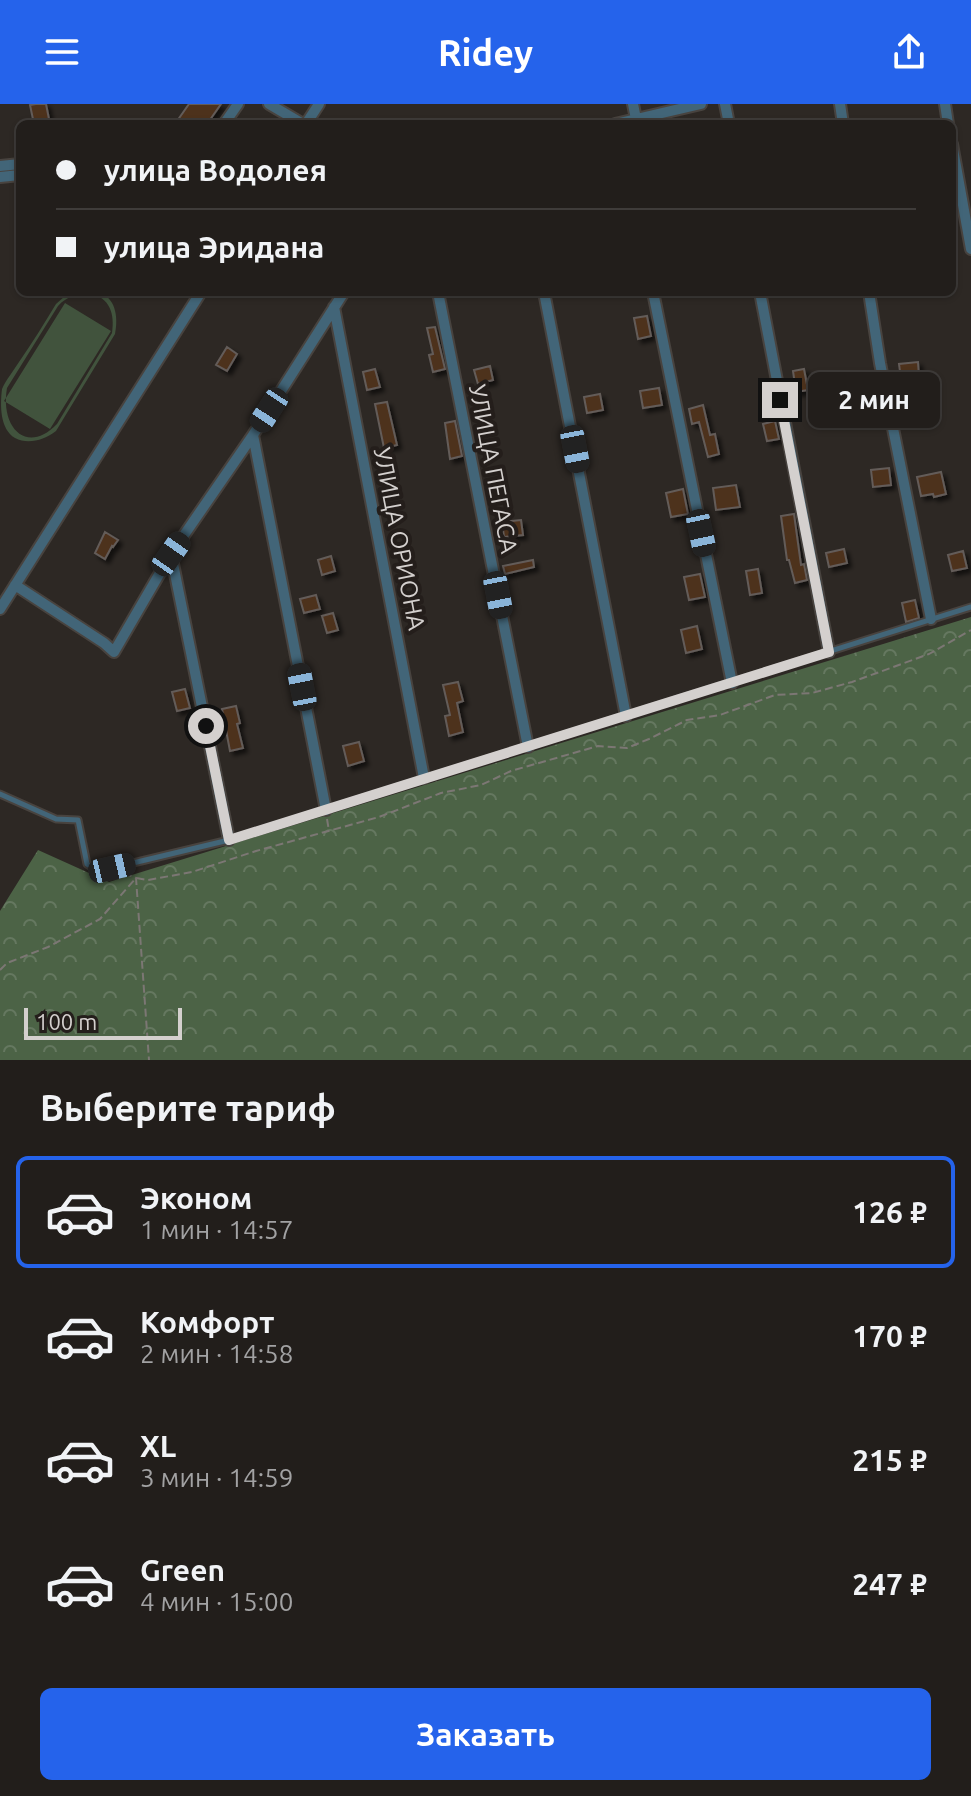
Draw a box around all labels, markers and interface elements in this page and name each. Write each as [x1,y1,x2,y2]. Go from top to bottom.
icon: menu [40,30,84,74]
icon: share [887,30,931,74]
text: Ridey [438,32,533,73]
text: улица Водолея [104,153,327,187]
text: улица Эридана [104,230,324,264]
callout: 2 мин [808,372,940,428]
street label: УЛИЦА ПЕГАСА [464,382,523,556]
route end [762,382,798,418]
car [246,383,292,437]
text: 2 мин [838,385,910,414]
car [559,423,591,475]
street label: УЛИЦА ОРИОНА [369,445,431,633]
car [684,507,718,559]
car [147,527,195,581]
car [482,569,514,621]
car [286,661,318,713]
route start [188,708,224,744]
car [86,851,138,885]
scale bar [24,1004,182,1040]
text: 100 m [36,1009,97,1034]
text: Выберите тариф [40,1087,336,1128]
icon: car [44,1176,116,1248]
text: Эконом [140,1181,252,1215]
text: 126 ₽ [852,1195,927,1229]
text: 1 мин · 14:57 [140,1215,293,1244]
icon: car [44,1300,116,1372]
text: Комфорт [140,1305,274,1339]
text: 170 ₽ [852,1319,927,1353]
text: 2 мин · 14:58 [140,1339,293,1368]
icon: car [44,1424,116,1496]
text: XL [140,1429,176,1463]
text: 215 ₽ [852,1443,927,1477]
text: 3 мин · 14:59 [140,1463,293,1492]
icon: car [44,1548,116,1620]
text: Green [140,1553,225,1587]
text: 247 ₽ [852,1567,927,1601]
text: 4 мин · 15:00 [140,1587,293,1616]
button: Заказать [40,1688,931,1780]

